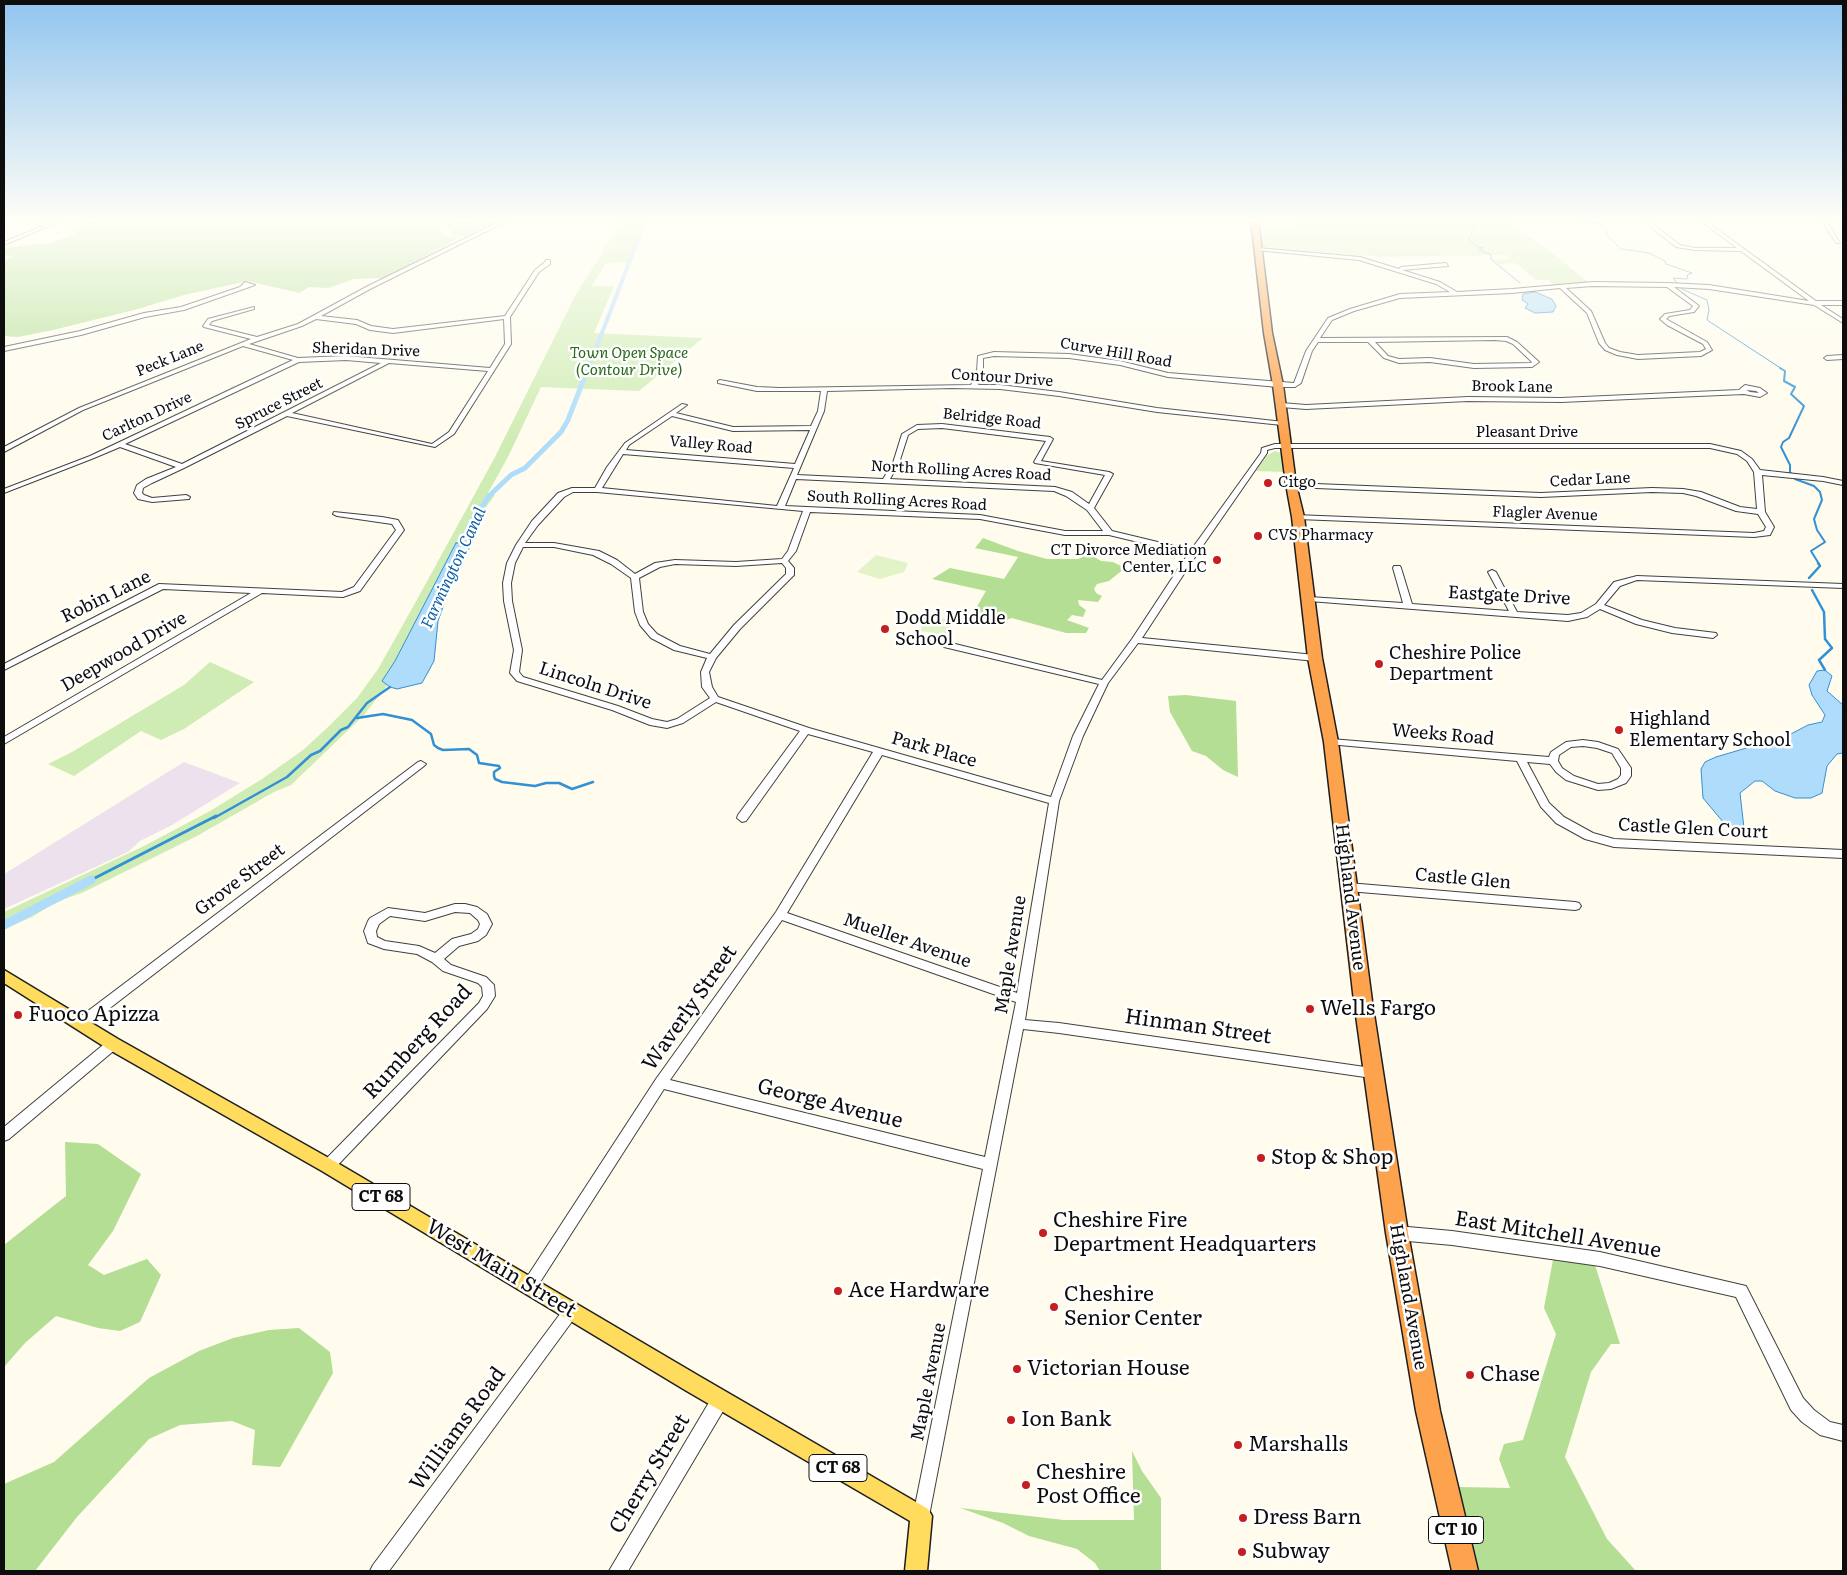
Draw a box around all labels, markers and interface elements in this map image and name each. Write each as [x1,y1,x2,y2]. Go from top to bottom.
street label: Curve Hill Road [1059,334,1173,372]
street label: Peck Lane [134,337,206,381]
street label: Sheridan Drive [312,339,420,361]
park label: Town Open Space (Contour Drive) [570,345,688,380]
street label: Contour Drive [950,365,1054,391]
street label: Spruce Street [232,374,326,434]
street label: Brook Lane [1471,377,1553,397]
street label: Carlton Drive [99,388,195,446]
street label: Belridge Road [942,405,1042,433]
street label: Pleasant Drive [1476,424,1578,442]
street label: Valley Road [669,432,753,458]
street label: North Rolling Acres Road [870,457,1052,485]
street label: Cedar Lane [1549,469,1631,491]
place label: Citgo [1278,474,1316,492]
marker: Citgo [1262,477,1274,489]
street label: South Rolling Acres Road [807,487,987,515]
street label: Flagler Avenue [1492,503,1598,525]
water label: Farmington Canal [418,504,490,632]
place label: CVS Pharmacy [1268,527,1373,545]
marker: CVS Pharmacy [1252,530,1264,542]
place label: CT Divorce Mediation Center, LLC [1051,542,1207,577]
marker: CT Divorce Mediation Center, LLC [1211,554,1223,566]
street label: Robin Lane [58,566,154,628]
street label: Eastgate Drive [1447,582,1571,610]
street label: Deepwood Drive [57,607,191,697]
place label: Dodd Middle School [895,608,1006,650]
marker: Dodd Middle School [879,623,891,635]
place label: Cheshire Police Department [1389,643,1521,686]
street label: Lincoln Drive [536,658,654,714]
marker: Cheshire Police Department [1373,658,1385,670]
place label: Highland Elementary School [1629,709,1791,752]
street label: Weeks Road [1391,720,1495,750]
marker: Highland Elementary School [1613,724,1625,736]
street label: Park Place [889,728,979,772]
street label: Castle Glen Court [1617,814,1769,844]
street label: Highland Avenue [1330,822,1370,972]
street label: Grove Street [191,839,289,921]
street label: Castle Glen [1414,864,1512,894]
street label: Maple Avenue [991,894,1031,1016]
street label: Mueller Avenue [840,909,974,973]
street label: Waverly Street [637,940,743,1076]
street label: Rumberg Road [358,979,478,1105]
place label: Wells Fargo [1320,996,1436,1022]
place label: Fuoco Apizza [28,1002,160,1028]
marker: Wells Fargo [1304,1003,1316,1015]
street label: Hinman Street [1123,1004,1273,1050]
marker: Fuoco Apizza [12,1009,24,1021]
street label: George Avenue [755,1074,905,1134]
place label: Stop & Shop [1271,1145,1394,1171]
marker: Stop & Shop [1255,1152,1267,1164]
road number: CT 68 [352,1184,410,1210]
street label: East Mitchell Avenue [1453,1206,1663,1264]
place label: Cheshire Fire Department Headquarters [1053,1208,1316,1258]
street label: West Main Street [421,1214,581,1324]
street label: Highland Avenue [1385,1222,1431,1372]
marker: Cheshire Fire Department Headquarters [1037,1227,1049,1239]
place label: Ace Hardware [848,1278,989,1304]
place label: Cheshire Senior Center [1064,1282,1202,1332]
marker: Ace Hardware [832,1285,844,1297]
marker: Cheshire Senior Center [1048,1301,1060,1313]
street label: Maple Avenue [907,1321,951,1443]
place label: Victorian House [1027,1356,1190,1382]
street label: Williams Road [405,1362,511,1496]
place label: Chase [1480,1362,1540,1388]
marker: Victorian House [1011,1363,1023,1375]
marker: Chase [1464,1369,1476,1381]
place label: Ion Bank [1021,1407,1111,1433]
street label: Cherry Street [604,1410,696,1538]
marker: Ion Bank [1005,1414,1017,1426]
place label: Marshalls [1248,1432,1348,1458]
marker: Marshalls [1232,1439,1244,1451]
road number: CT 68 [809,1455,867,1482]
place label: Cheshire Post Office [1036,1460,1141,1510]
marker: Cheshire Post Office [1020,1479,1032,1491]
place label: Dress Barn [1253,1505,1361,1531]
marker: Dress Barn [1237,1512,1249,1524]
road number: CT 10 [1428,1516,1484,1544]
place label: Subway [1252,1539,1330,1565]
marker: Subway [1236,1546,1248,1558]

